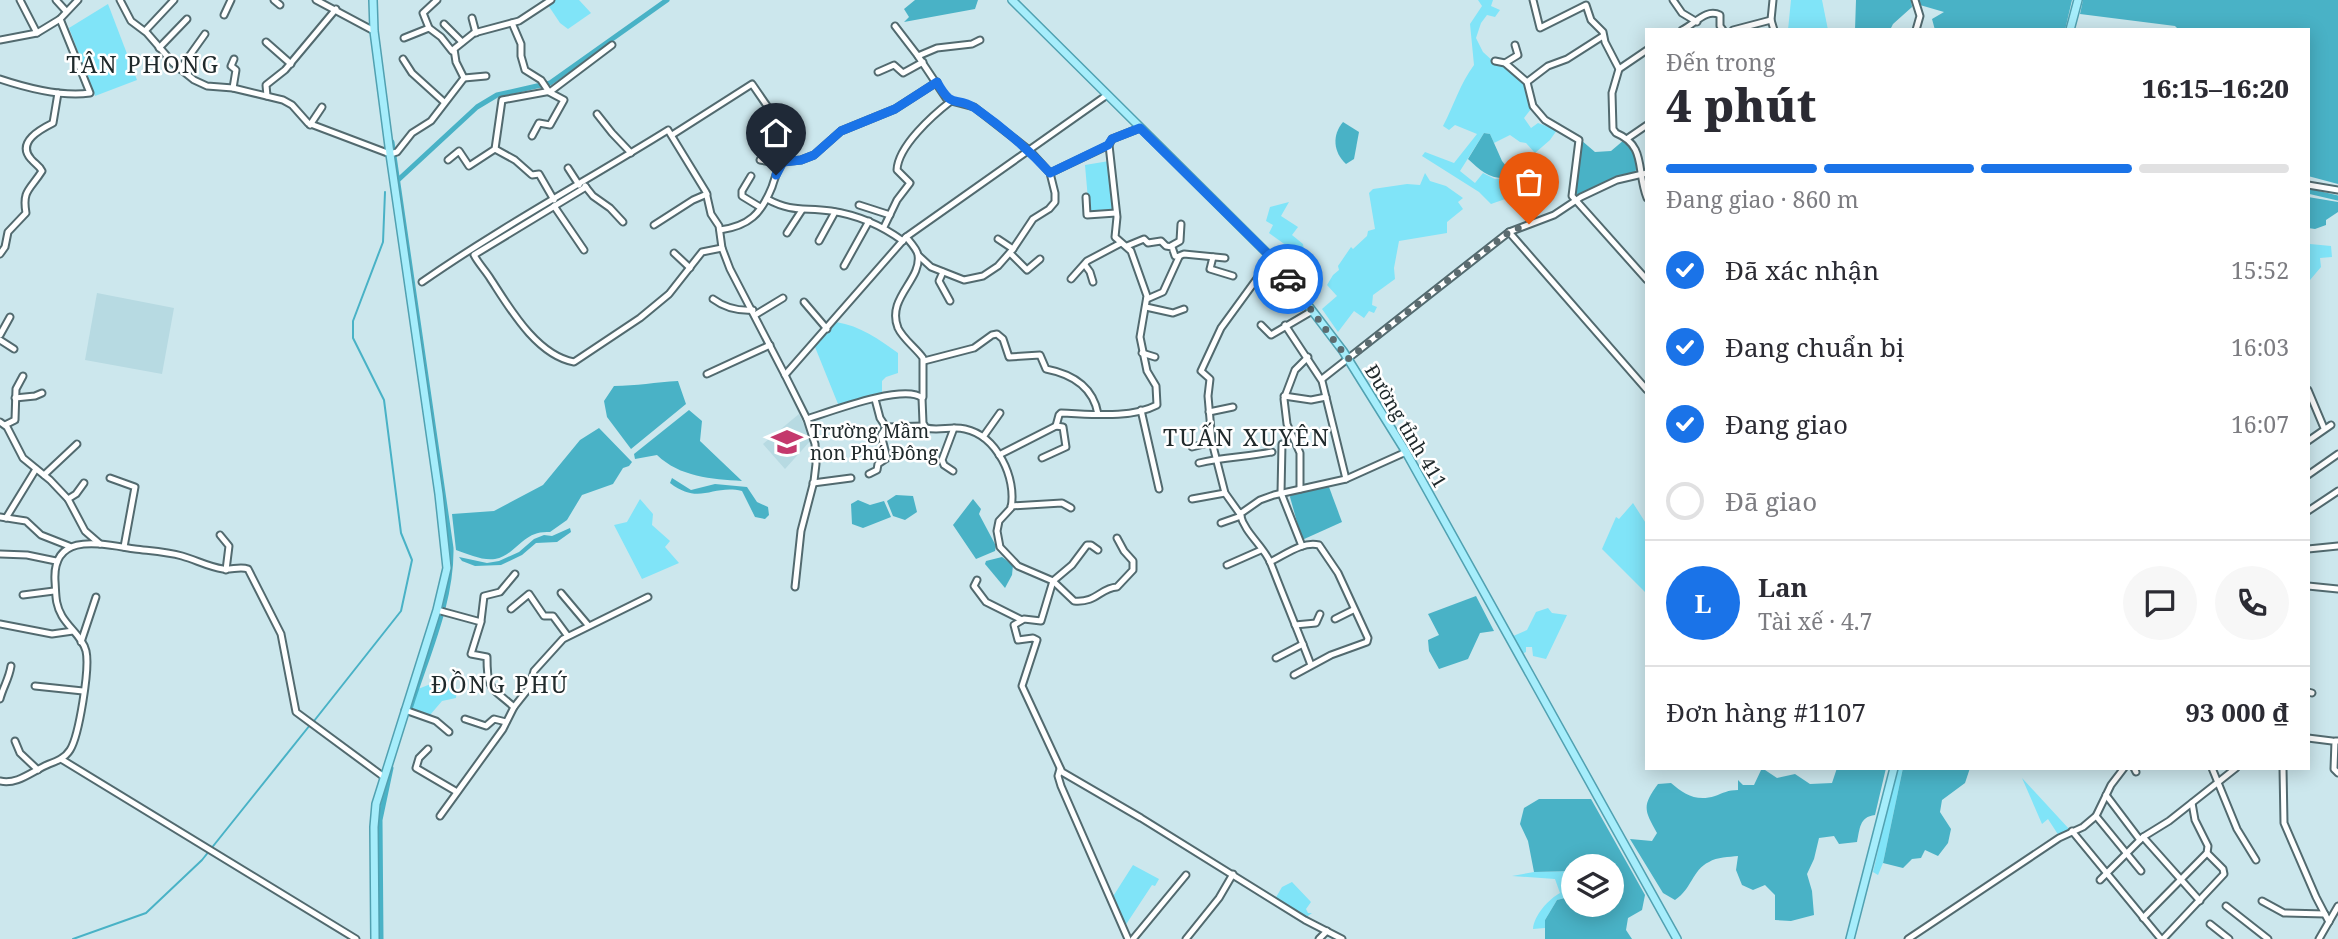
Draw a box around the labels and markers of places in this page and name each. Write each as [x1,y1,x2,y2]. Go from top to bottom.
pin [746,103,806,175]
pin [1499,152,1559,224]
place label: Trường Mầm non Phú Đông [810,418,938,466]
school or university icon: Trường Mầm non Phú Đông [770,425,804,459]

